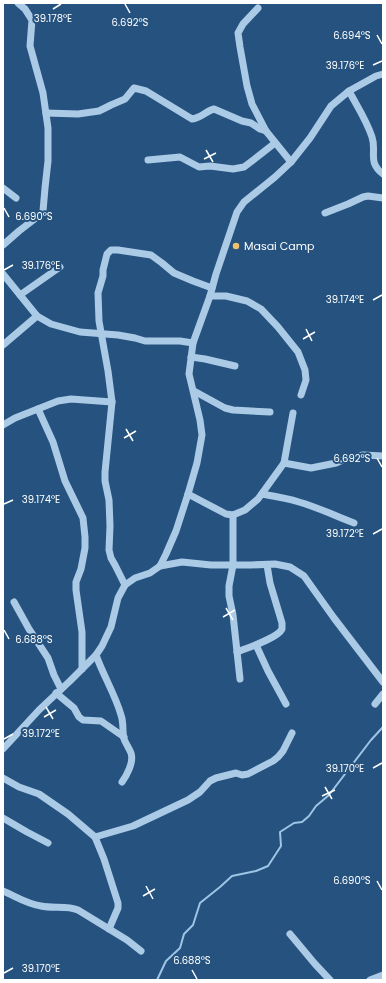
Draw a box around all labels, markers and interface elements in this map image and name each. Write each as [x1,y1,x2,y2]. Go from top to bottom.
text: 39.178°E [34,11,72,26]
text: 6.692°S [112,15,149,30]
text: 6.694°S [333,28,371,43]
text: 39.176°E [326,58,364,73]
text: 6.690°S [15,209,53,224]
place label: Masai Camp [244,238,314,254]
marker: Masai Camp [231,241,241,251]
text: 39.176°E [22,258,60,273]
text: 39.174°E [326,292,364,307]
text: 6.692°S [334,451,371,466]
text: 39.174°E [22,492,60,507]
text: 39.172°E [326,526,364,541]
text: 6.688°S [15,632,53,647]
text: 39.172°E [22,726,60,741]
text: 39.170°E [326,761,364,776]
text: 6.690°S [333,873,371,888]
text: 6.688°S [173,953,211,968]
text: 39.170°E [22,961,60,976]

